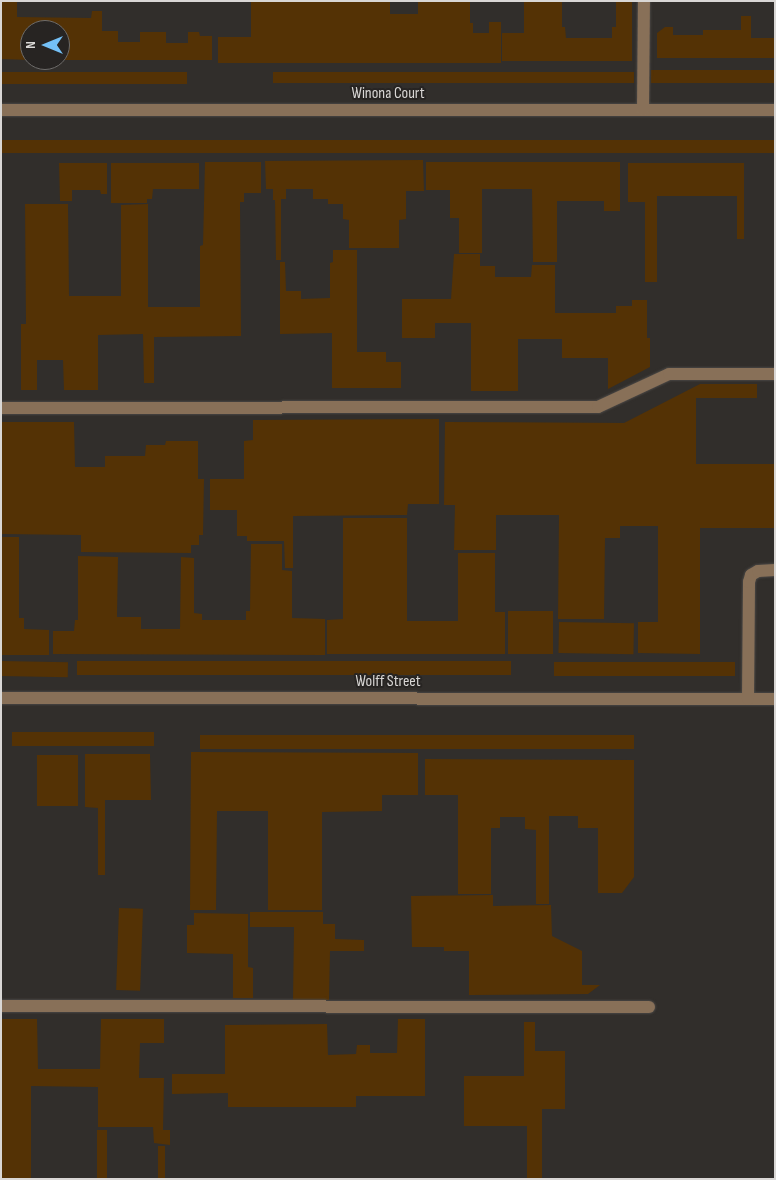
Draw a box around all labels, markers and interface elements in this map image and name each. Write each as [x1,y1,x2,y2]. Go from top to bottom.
north arrow [20,20,70,70]
text: N [22,41,39,49]
street label: Winona Court [351,84,425,104]
street label: Wolff Street [355,672,421,692]

